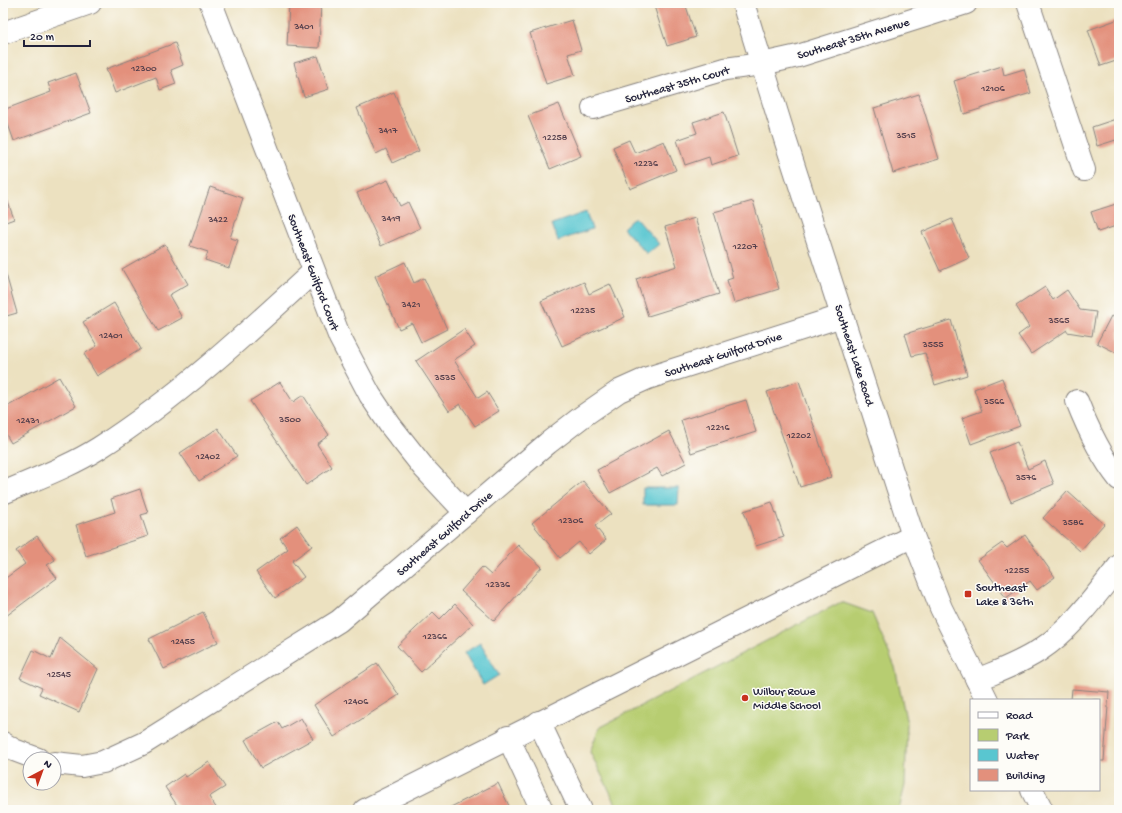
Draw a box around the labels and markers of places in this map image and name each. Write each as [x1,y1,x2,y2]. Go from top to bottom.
place label: Southeast Lake & 36th [976,582,1034,610]
marker: Southeast Lake & 36th [963,589,973,599]
place label: Wilbur Rowe Middle School [753,686,821,714]
marker: Wilbur Rowe Middle School [740,693,750,703]

